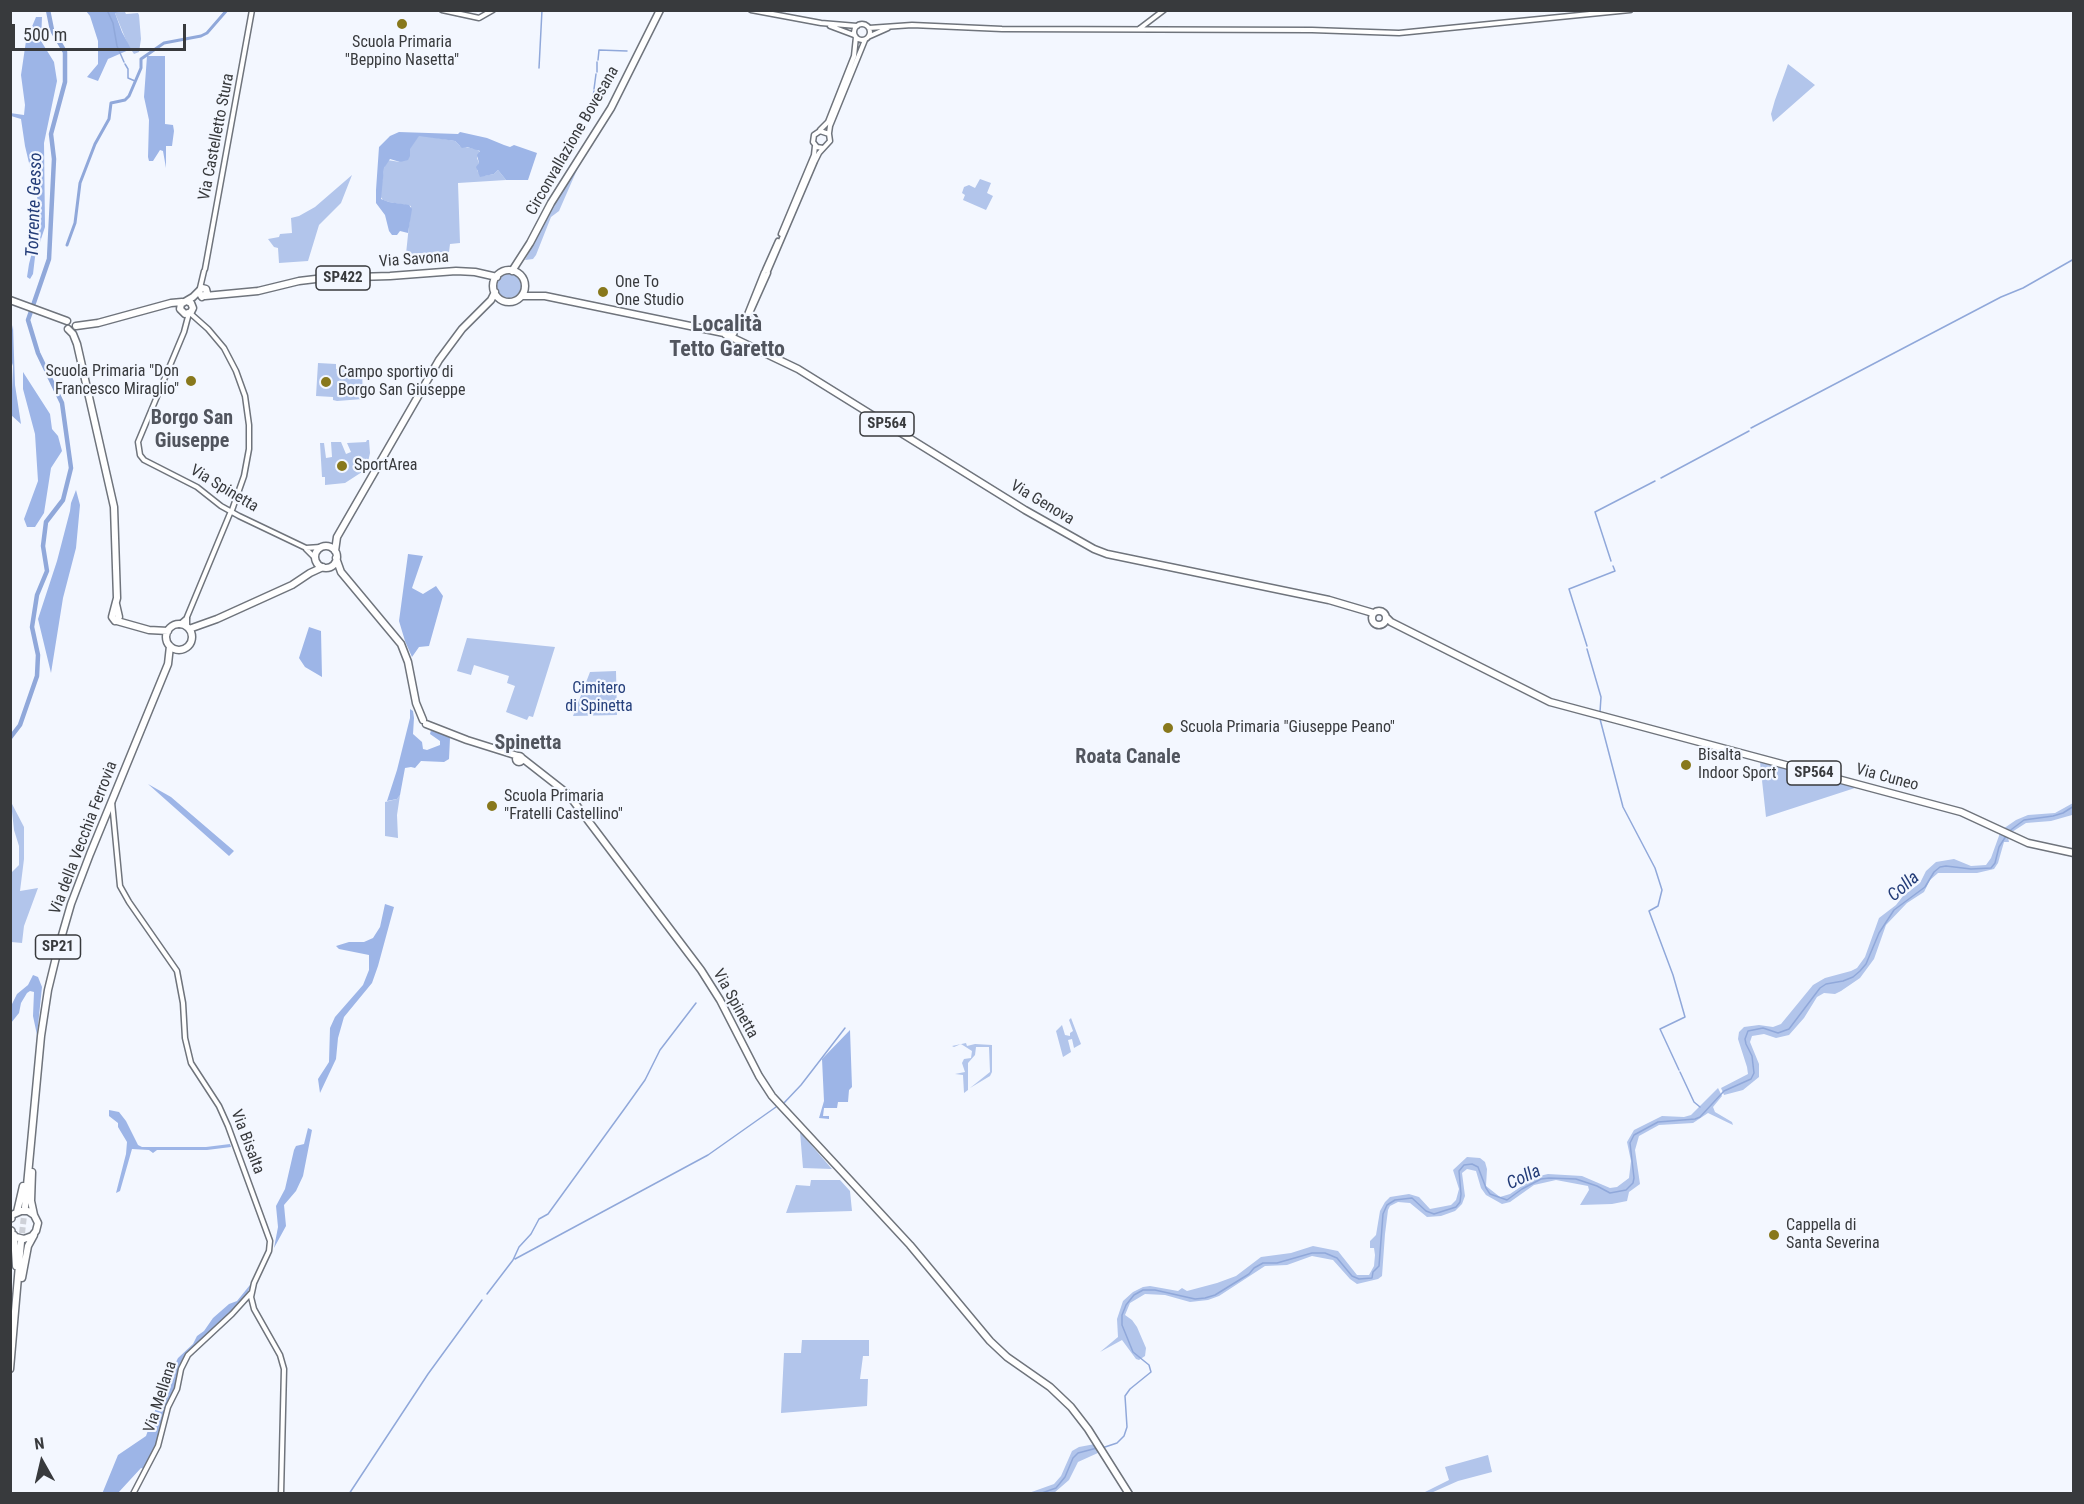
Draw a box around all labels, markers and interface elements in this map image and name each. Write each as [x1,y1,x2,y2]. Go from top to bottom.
scale bar [15,12,189,50]
marker: Scuola Primaria "Beppino Nasetta" [395,17,409,31]
text: 500 m [23,24,67,45]
place label: Scuola Primaria "Beppino Nasetta" [345,33,459,71]
street label: Circonvallazione Bovesana [522,63,624,219]
street label: Via Castelletto Stura [195,72,239,202]
water label: Torrente Gesso [22,152,48,258]
street label: Via Savona [378,248,450,272]
road number: SP422 [316,266,370,290]
place label: One To One Studio [615,273,684,311]
marker: One To One Studio [596,285,610,299]
district label: Località Tetto Garetto [669,312,785,364]
place label: Scuola Primaria "Don Francesco Miraglio" [45,362,179,400]
place label: Campo sportivo di Borgo San Giuseppe [338,363,465,401]
marker: Scuola Primaria "Don Francesco Miraglio" [184,374,198,388]
marker: Campo sportivo di Borgo San Giuseppe [319,375,333,389]
district label: Borgo San Giuseppe [151,407,233,454]
road number: SP564 [860,412,914,436]
place label: SportArea [354,456,417,476]
marker: SportArea [335,459,349,473]
street label: Via Spinetta [186,461,262,517]
street label: Via Genova [1007,476,1077,530]
park label: Cimitero di Spinetta [565,679,633,717]
place label: Scuola Primaria "Giuseppe Peano" [1180,718,1395,738]
marker: Scuola Primaria "Giuseppe Peano" [1161,721,1175,735]
district label: Spinetta [495,732,561,756]
district label: Roata Canale [1075,746,1181,770]
place label: Bisalta Indoor Sport [1698,746,1777,784]
marker: Bisalta Indoor Sport [1679,758,1693,772]
street label: Via della Vecchia Ferrovia [46,759,122,917]
street label: Via Cuneo [1854,760,1920,796]
road number: SP564 [1787,761,1841,785]
place label: Scuola Primaria "Fratelli Castellino" [504,787,623,825]
marker: Scuola Primaria "Fratelli Castellino" [485,799,499,813]
water label: Colla [1884,867,1924,907]
road number: SP21 [36,935,80,959]
street label: Via Spinetta [708,966,762,1042]
street label: Via Bisalta [226,1107,268,1177]
water label: Colla [1504,1161,1544,1195]
place label: Cappella di Santa Severina [1786,1216,1880,1254]
marker: Cappella di Santa Severina [1767,1228,1781,1242]
street label: Via Mellana [140,1359,182,1435]
north arrow [12,1432,72,1492]
text: N [33,1434,46,1454]

